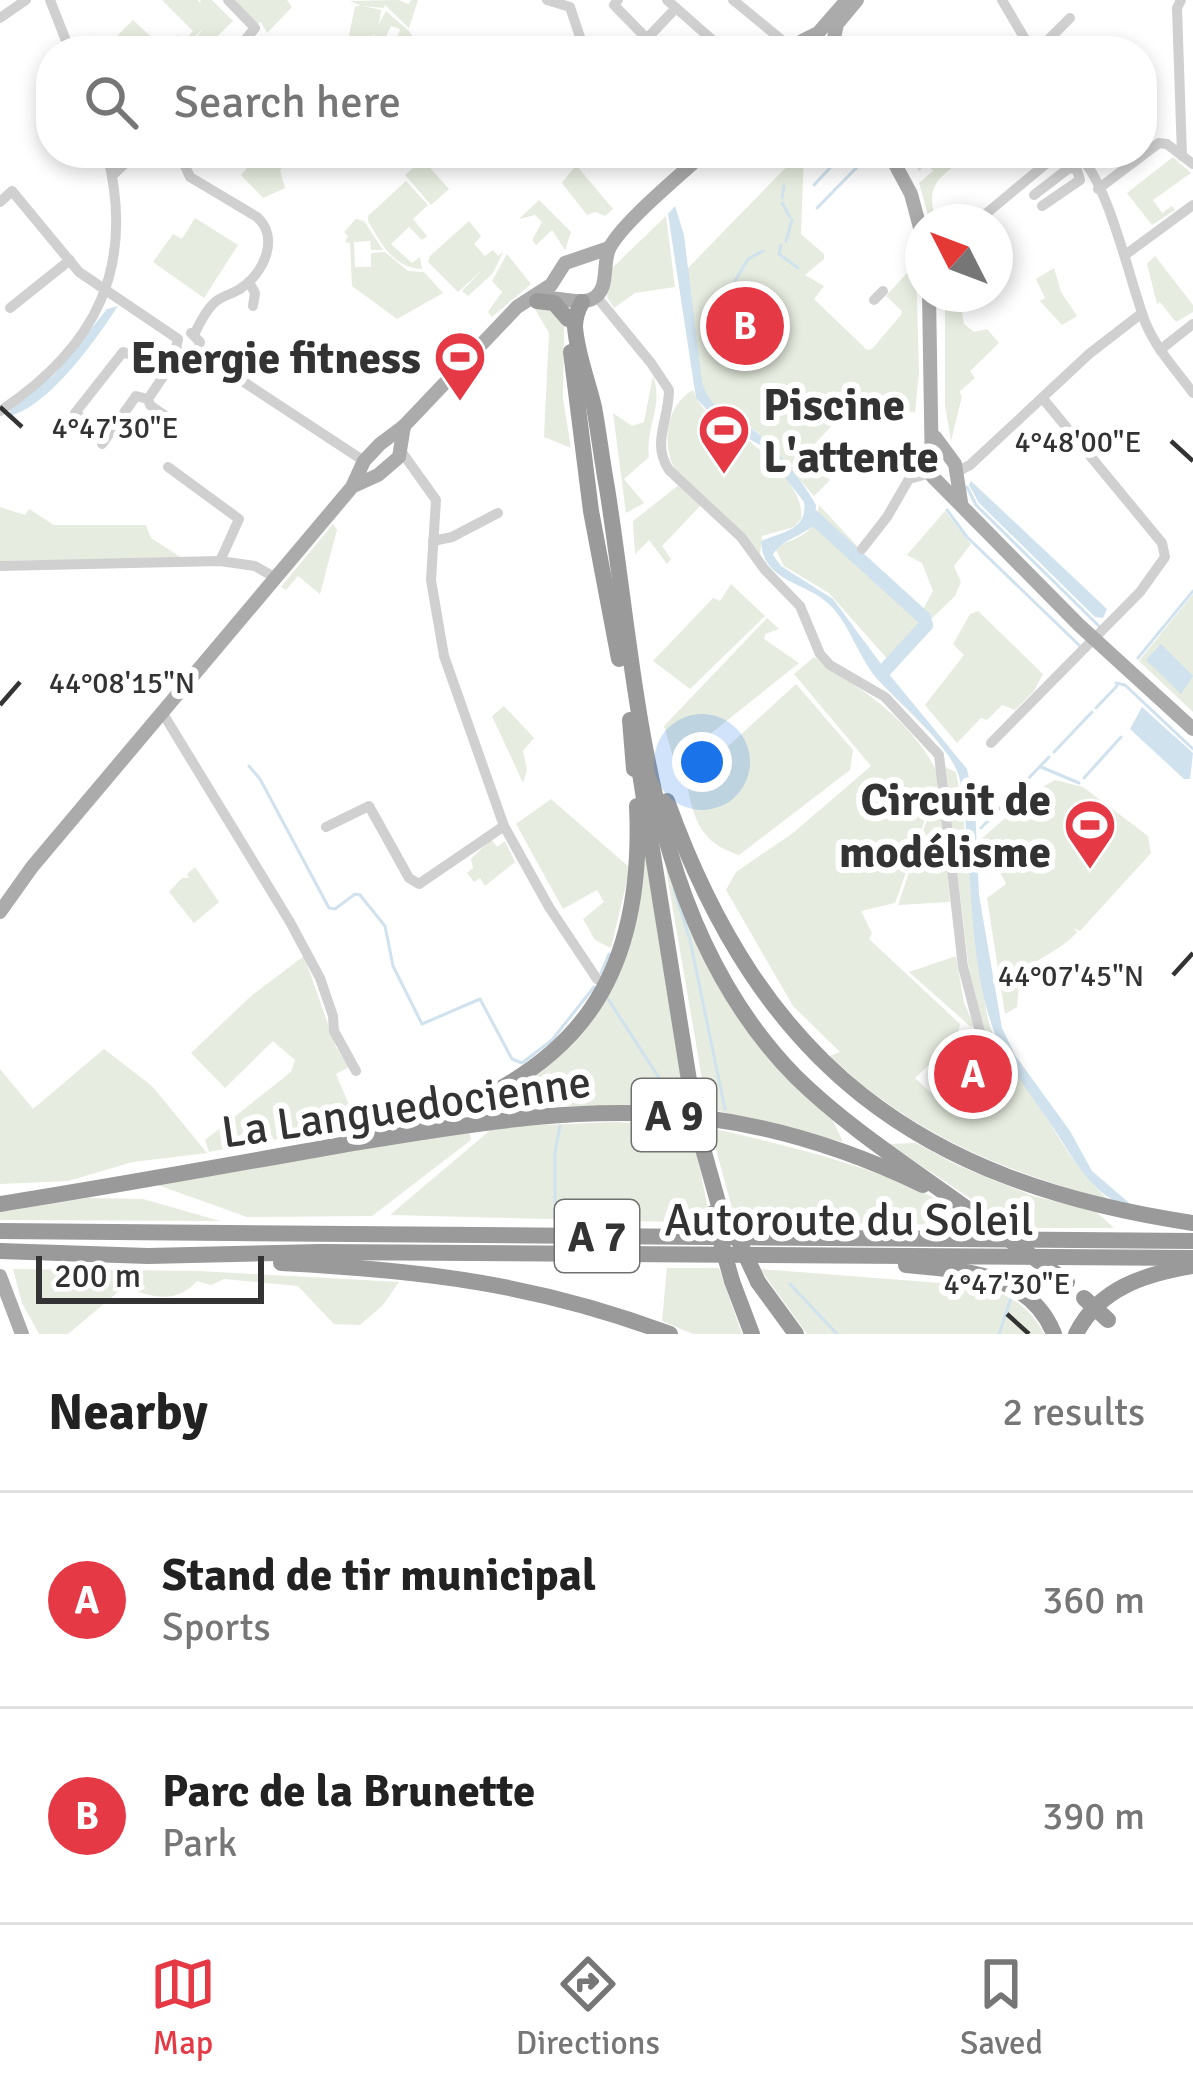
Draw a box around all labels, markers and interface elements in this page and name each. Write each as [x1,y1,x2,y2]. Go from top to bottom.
search box [36,36,1157,168]
icon: search [78,69,144,135]
text: Search here [174,75,401,130]
north arrow [905,204,1013,312]
pin: B [706,281,784,371]
sports icon: Energie fitness [432,329,488,403]
place label: Energie fitness [130,331,421,386]
place label: Piscine L'attente [763,378,939,485]
sports icon: Piscine L'attente [696,402,752,476]
text: 4°47'30"E [52,410,178,447]
text: 4°48'00"E [1015,424,1141,461]
text: 44°08'15"N [49,665,195,702]
your location [672,732,732,792]
place label: Circuit de modélisme [839,773,1051,880]
sports icon: Circuit de modélisme [1062,797,1118,871]
text: 44°07'45"N [998,958,1144,995]
pin: A [934,1029,1012,1119]
street label: La Languedocienne [218,1054,594,1161]
road number: A 9 [632,1079,716,1151]
street label: Autoroute du Soleil [664,1193,1034,1248]
road number: A 7 [555,1200,639,1272]
scale bar [36,1250,264,1303]
text: 200 m [54,1256,141,1297]
text: 4°47'30"E [944,1266,1070,1303]
text: Nearby [48,1381,208,1444]
text: 2 results [1002,1388,1145,1436]
text: Stand de tir municipal [162,1548,596,1603]
text: A [75,1576,99,1624]
text: 360 m [1042,1576,1145,1624]
text: Sports [162,1603,271,1651]
text: Parc de la Brunette [162,1764,535,1819]
text: B [75,1792,99,1840]
text: 390 m [1042,1792,1145,1840]
text: Park [162,1819,237,1867]
tab: Map [150,1951,216,2064]
tab: Directions [516,1951,660,2064]
tab: Saved [960,1951,1043,2064]

